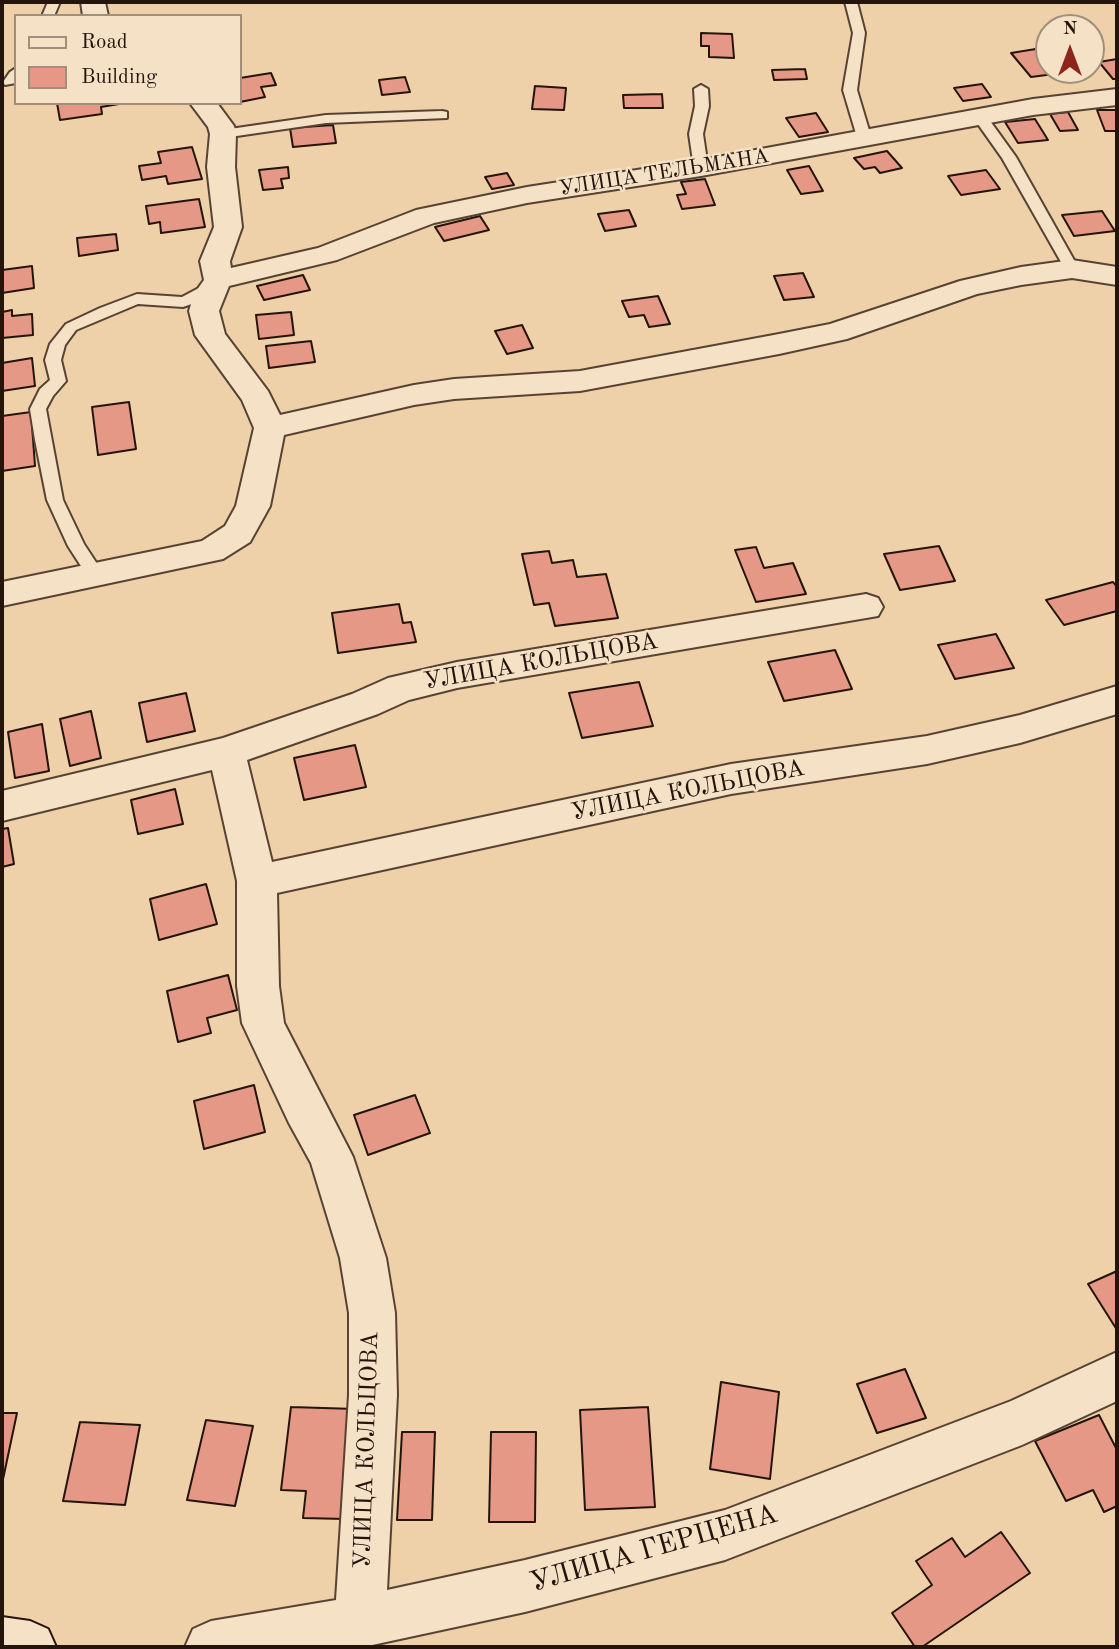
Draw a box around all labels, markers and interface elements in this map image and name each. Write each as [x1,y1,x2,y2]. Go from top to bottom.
legend [14,14,242,105]
north arrow [1035,14,1105,84]
text: N [1063,20,1077,39]
text: Road [81,32,128,53]
text: Building [81,67,157,88]
street label: УЛИЦА ТЕЛЬМАНА [557,144,771,202]
street label: УЛИЦА КОЛЬЦOВА [422,627,660,697]
street label: УЛИЦА КОЛЬЦОВА [569,754,807,828]
street label: УЛИЦА КОЛЬЦОВА [348,1331,386,1569]
street label: УЛИЦА ГЕРЦЕНА [526,1498,782,1600]

